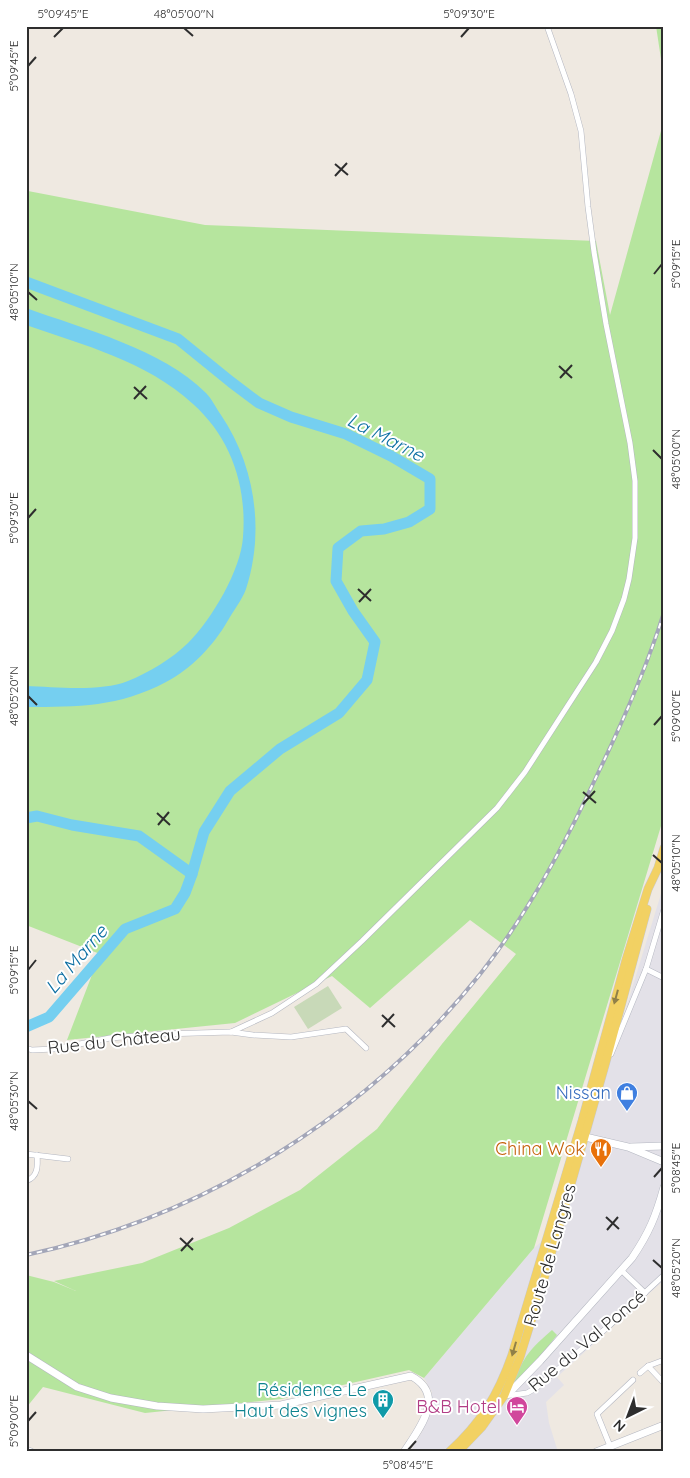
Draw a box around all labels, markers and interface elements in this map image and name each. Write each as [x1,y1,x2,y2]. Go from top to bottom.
text: 5°09'45"E [37,6,89,21]
text: 48°05'00"N [154,6,214,21]
text: 5°09'30"E [443,6,495,21]
text: 5°09'45"E [6,40,21,92]
text: 5°09'15"E [668,239,683,289]
text: 48°05'10"N [6,263,21,321]
water label: La Marne [344,407,430,467]
text: 48°05'00"N [668,429,683,489]
text: 5°09'30"E [6,492,21,544]
text: 48°05'20"N [6,666,21,726]
text: 5°09'00"E [668,690,683,742]
text: 48°05'10"N [668,834,683,892]
water label: La Marne [40,919,113,998]
text: 5°09'15"E [6,945,21,995]
one-way arrow [611,990,619,1005]
street label: Rue du Château [46,1022,182,1059]
text: 48°05'30"N [6,1071,21,1131]
place label: Nissan [556,1081,611,1104]
shop icon: Nissan [615,1081,639,1112]
place label: China Wok [495,1137,585,1160]
restaurant icon: China Wok [589,1137,613,1168]
text: 5°08'45"E [668,1142,683,1193]
street label: Route de Langres [518,1181,581,1329]
text: 48°05'20"N [668,1238,683,1298]
street label: Rue du Val Poncé [523,1285,650,1397]
one-way arrow [509,1342,517,1357]
place label: Résidence Le Haut des vignes [234,1378,367,1422]
building icon: Résidence Le Haut des vignes [371,1388,395,1419]
north arrow [602,1390,652,1440]
text: 5°09'00"E [6,1395,21,1447]
place label: B&B Hotel [416,1395,501,1418]
hotel icon: B&B Hotel [505,1395,529,1426]
text: N [609,1416,629,1436]
text: 5°08'45"E [383,1457,434,1472]

